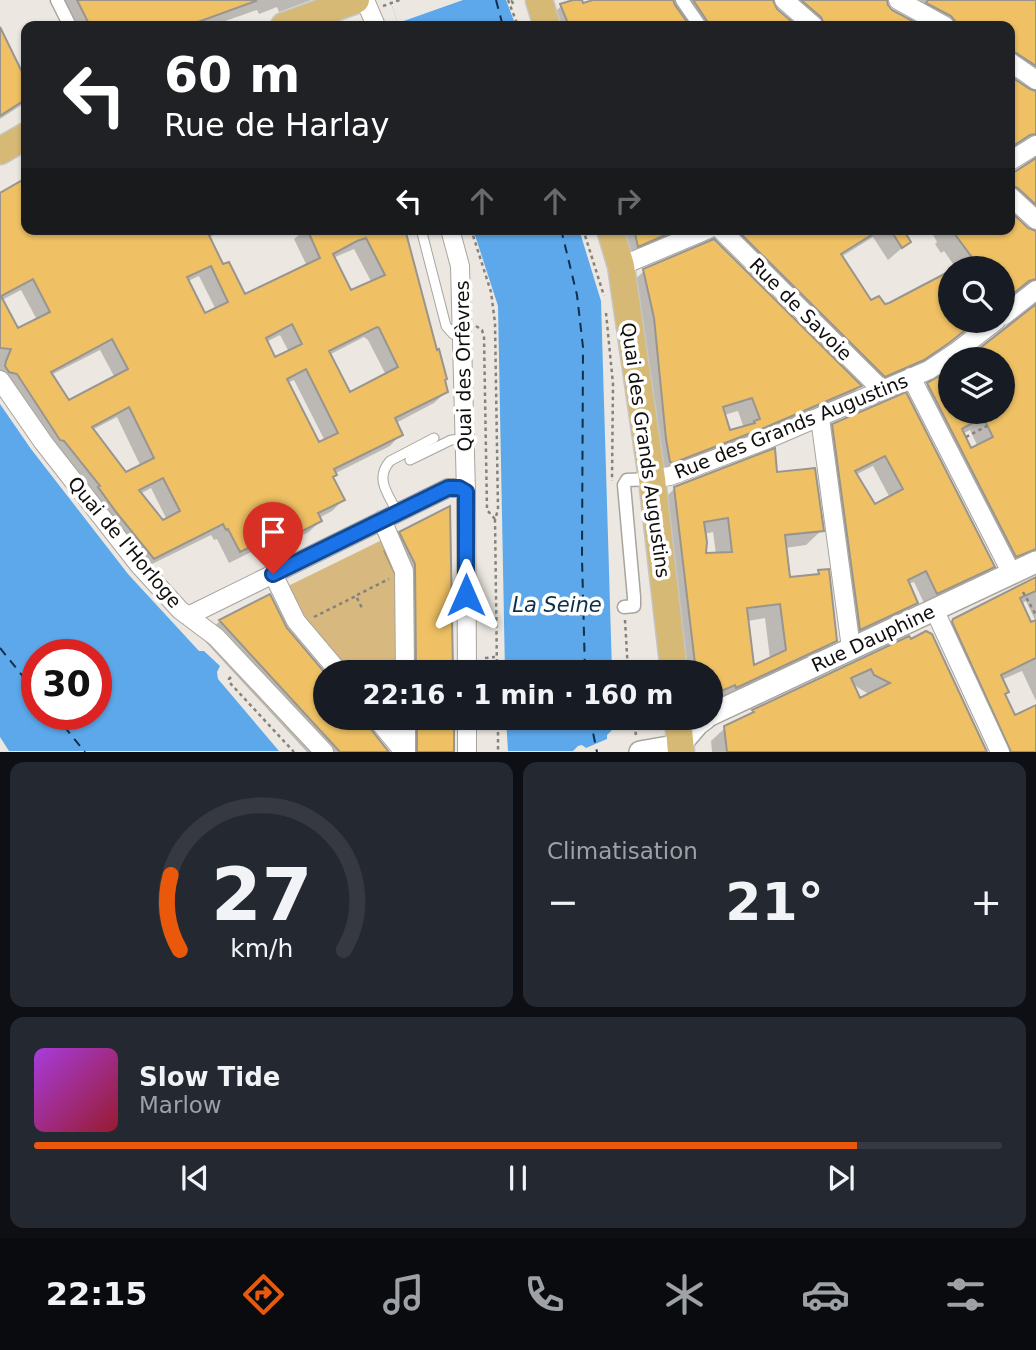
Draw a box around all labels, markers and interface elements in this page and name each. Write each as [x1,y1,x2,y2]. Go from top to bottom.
text: 60 m [164,47,300,104]
icon: left [49,49,140,140]
text: Rue de Harlay [164,106,389,144]
icon: left [390,182,428,220]
icon: ahead [463,182,501,220]
icon: ahead [536,182,574,220]
icon: right [609,182,647,220]
street label: Rue de Savoie [745,253,857,365]
map controls [938,256,1015,424]
button: search [938,256,1015,333]
street label: Quai des Orfèvres [451,280,475,452]
street label: Quai des Grands Augustins [617,321,675,579]
button: layers [938,347,1015,424]
street label: Rue des Grands Augustins [671,369,911,483]
street label: Quai de l'Horloge [64,472,186,612]
pin [243,502,303,574]
icon: arrive [254,513,292,551]
position arrow [429,558,503,632]
water label: La Seine [512,593,602,617]
street label: Rue Dauphine [808,600,938,676]
speed limit sign: 30 [21,639,112,730]
text: 22:16 · 1 min · 160 m [363,680,673,710]
text: Climatisation [547,838,698,864]
text: 27 [211,853,312,938]
text: 21° [725,872,824,932]
text: − [547,880,579,924]
text: + [970,880,1002,924]
text: km/h [230,934,293,963]
text: Slow Tide [139,1062,280,1092]
text: Marlow [139,1092,222,1118]
icon: previous [176,1159,214,1197]
icon: pause [499,1159,537,1197]
icon: next [822,1159,860,1197]
icon: directions [239,1270,288,1319]
icon: music [379,1270,428,1319]
icon: phone [520,1270,569,1319]
icon: climate [660,1270,709,1319]
icon: car [801,1270,850,1319]
icon: filters [941,1270,990,1319]
text: 22:15 [46,1275,148,1313]

